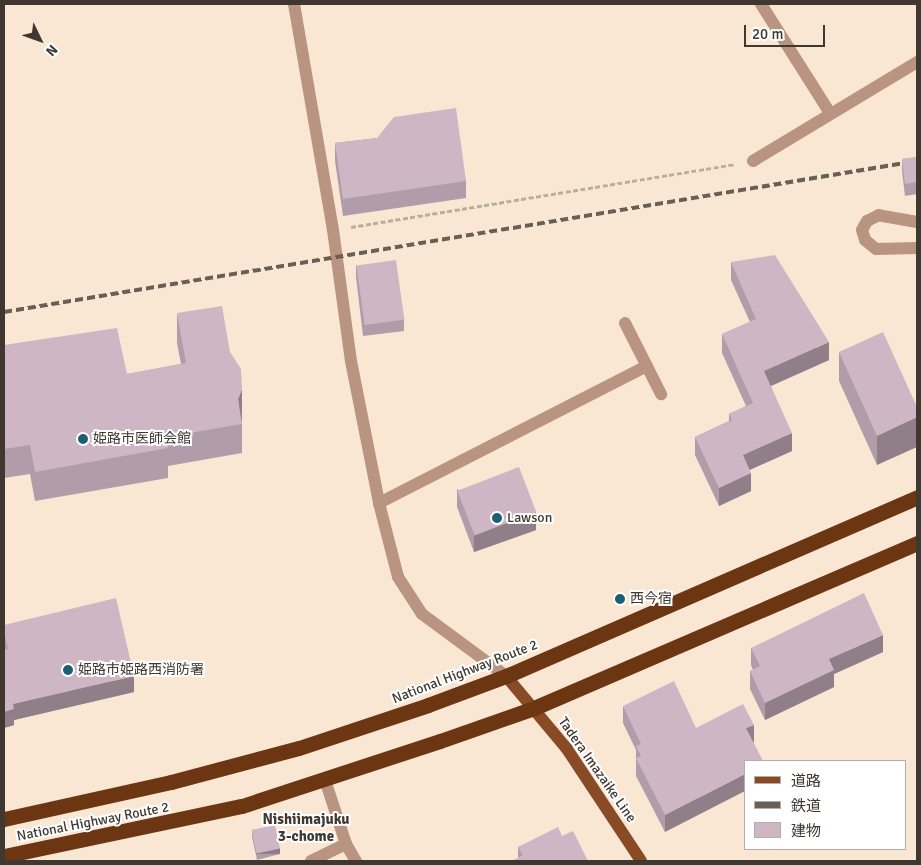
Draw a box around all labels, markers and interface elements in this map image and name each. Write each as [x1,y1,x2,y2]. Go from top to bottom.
north arrow [15,15,65,65]
scale bar [746,15,827,47]
text: 20 m [752,25,783,43]
text: N [42,41,61,60]
place label: 姫路市医師会館 [93,431,191,447]
marker: 姫路市医師会館 [77,433,89,445]
place label: Lawson [507,510,552,526]
marker: Lawson [491,512,503,524]
place label: 西今宿 [630,591,672,607]
marker: 西今宿 [614,593,626,605]
street label: National Highway Route 2 [390,636,540,708]
place label: 姫路市姫路西消防署 [78,662,204,678]
marker: 姫路市姫路西消防署 [62,664,74,676]
street label: Tadera Imazaike Line [554,714,640,826]
legend [744,760,906,850]
text: 道路 [791,772,821,790]
text: 鉄道 [791,797,821,815]
street label: National Highway Route 2 [16,799,170,845]
district label: Nishiimajuku 3-chome [262,810,350,845]
text: 建物 [791,822,821,840]

